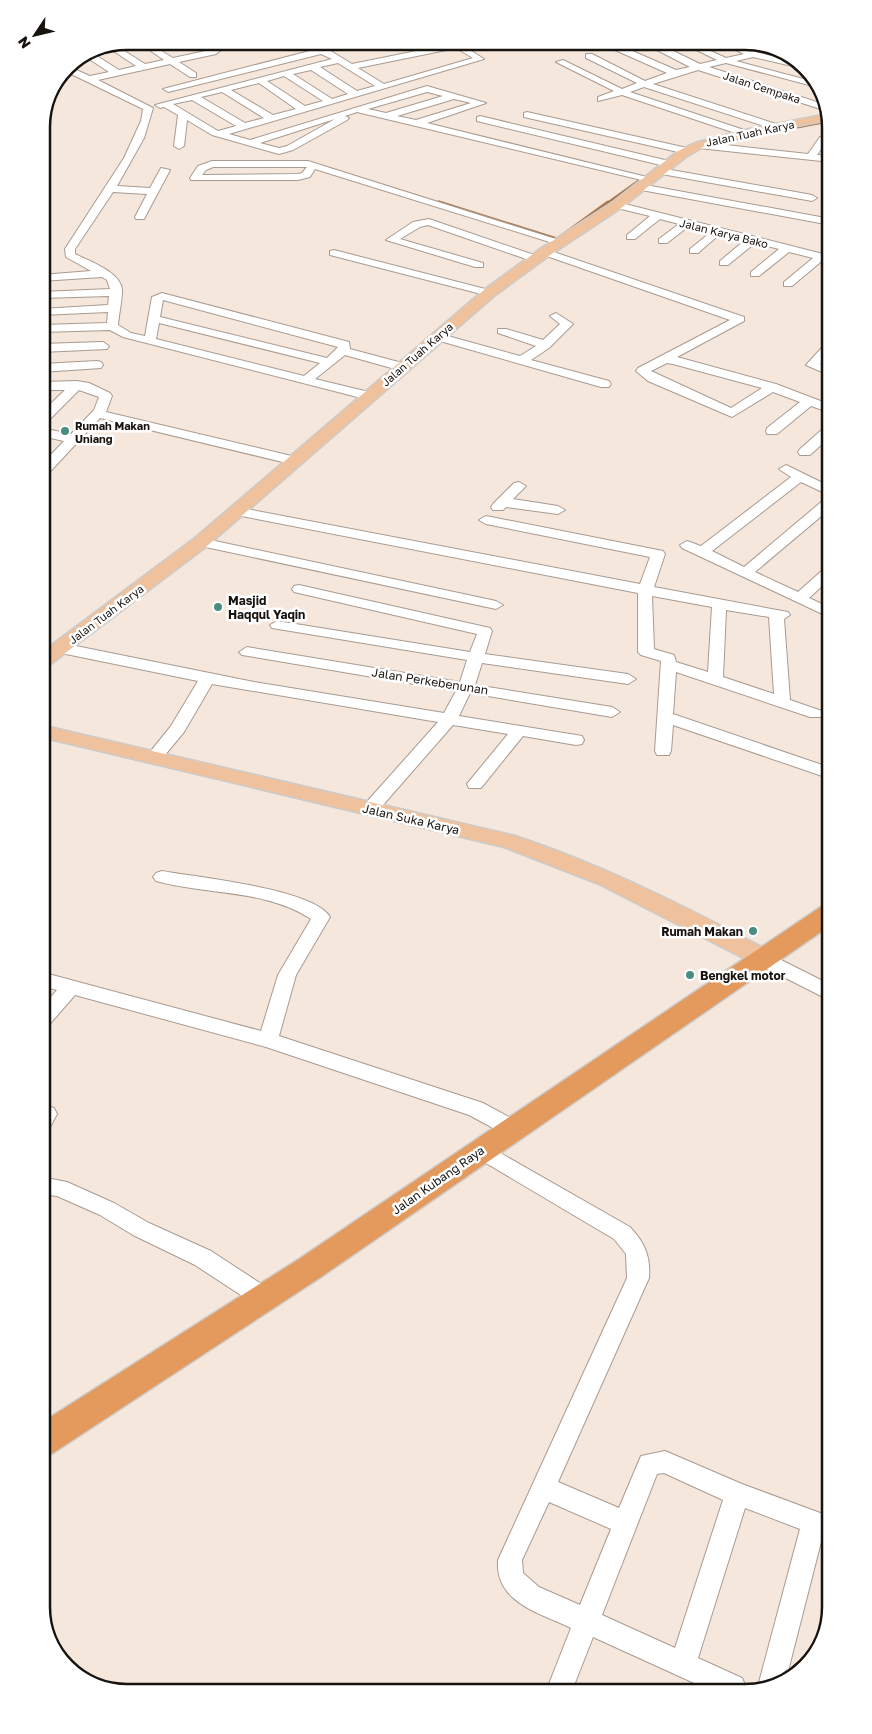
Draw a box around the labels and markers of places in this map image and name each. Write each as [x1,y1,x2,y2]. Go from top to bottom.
place label: Rumah Makan Uniang [75,419,150,445]
marker: Rumah Makan Uniang [59,425,71,437]
place label: Masjid Haqqul Yaqin [228,593,305,622]
marker: Masjid Haqqul Yaqin [212,601,224,613]
place label: Rumah Makan [661,924,743,939]
marker: Rumah Makan [747,925,759,937]
place label: Bengkel motor [700,968,786,983]
marker: Bengkel motor [684,969,696,981]

